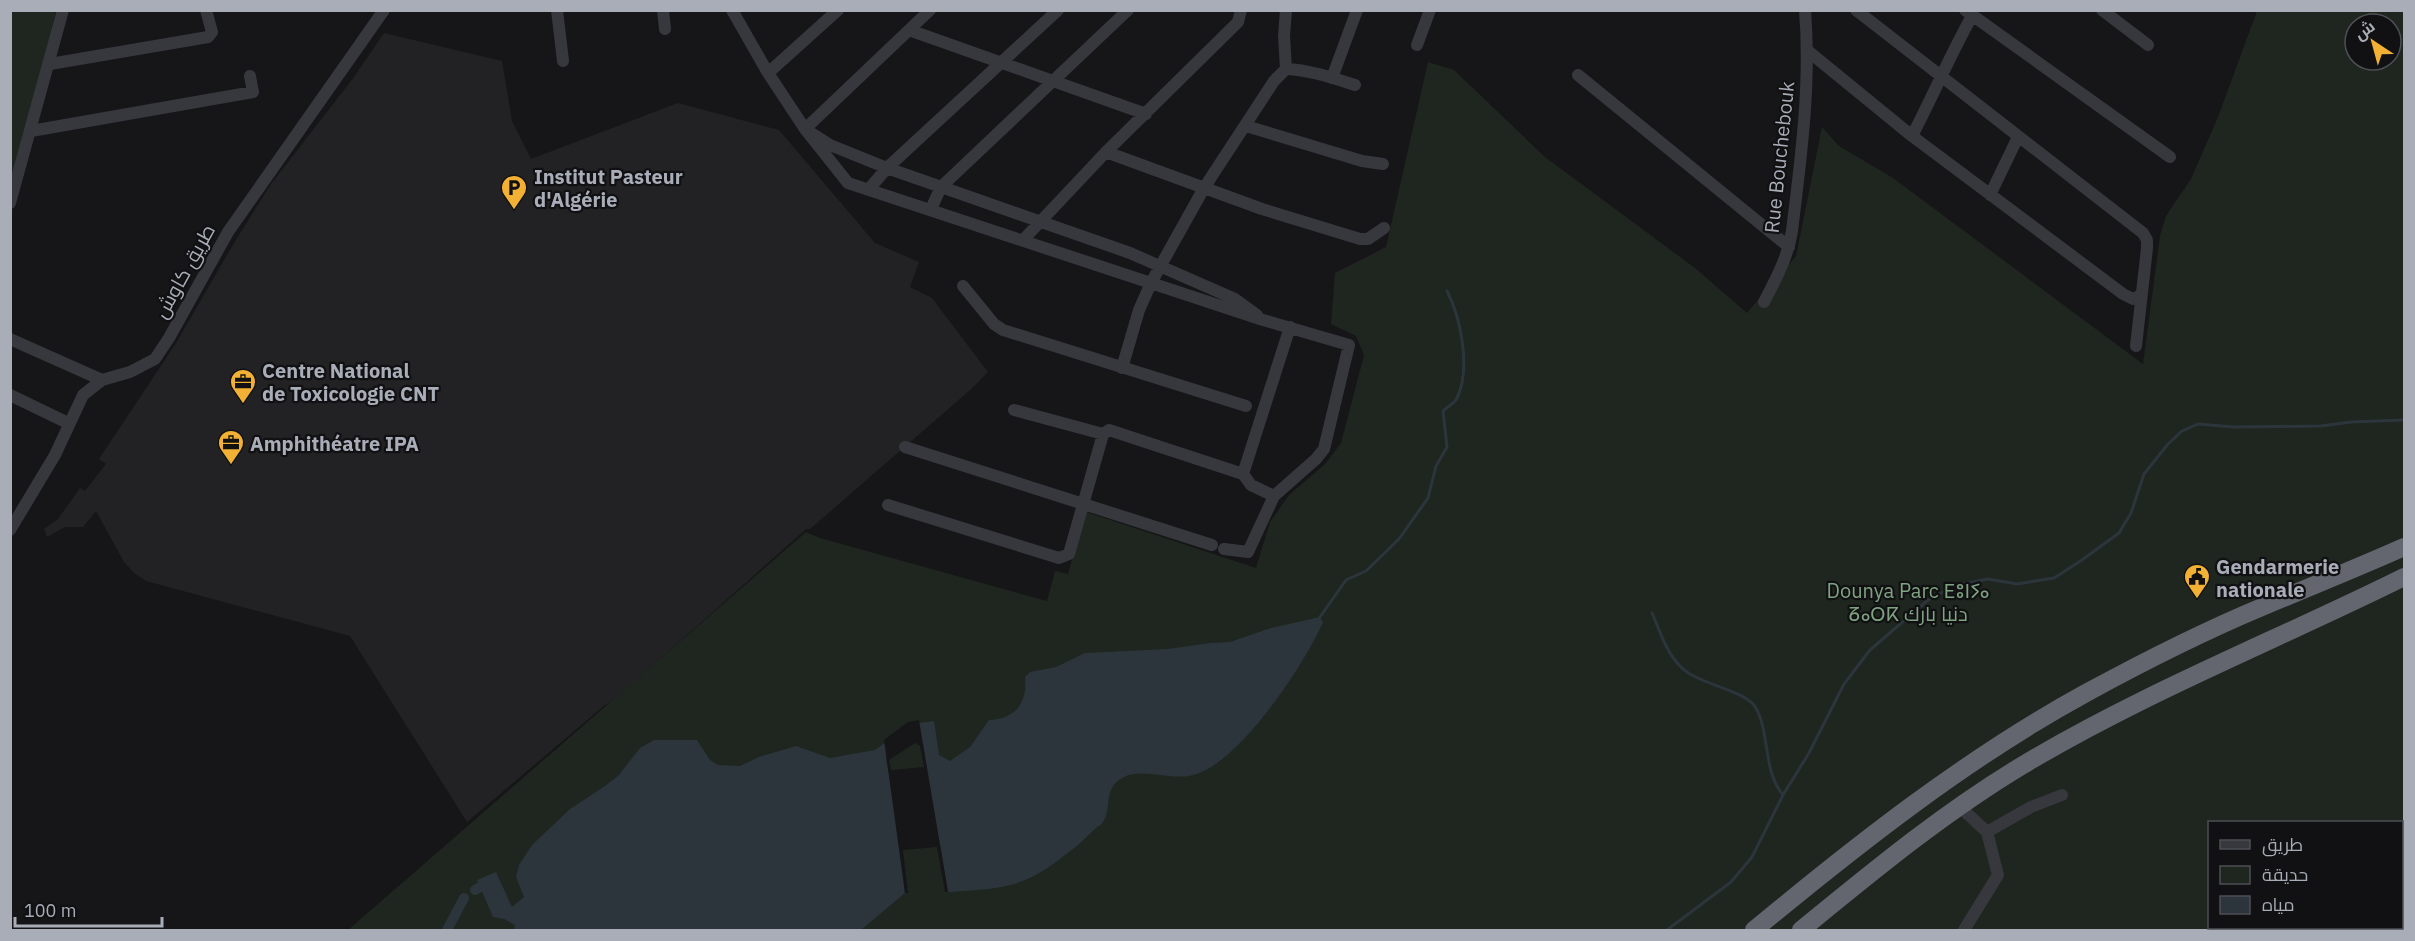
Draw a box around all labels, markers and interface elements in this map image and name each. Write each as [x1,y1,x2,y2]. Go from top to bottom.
north arrow [2343,12,2403,72]
text: ش [2350,16,2378,44]
street label: Rue Bouchebouk [1758,79,1800,234]
place label: Institut Pasteur d'Algérie [534,163,683,213]
parking icon: Institut Pasteur d'Algérie [499,173,529,211]
street label: طريق كاوش [147,219,221,323]
place label: Centre National de Toxicologie CNT [262,357,439,407]
office icon: Centre National de Toxicologie CNT [228,367,258,405]
office icon: Amphithéatre IPA [216,428,246,466]
place label: Amphithéatre IPA [250,430,419,457]
place label: Gendarmerie nationale [2216,553,2339,603]
public building icon: Gendarmerie nationale [2182,562,2212,600]
park label: Dounya Parc ⴹⵓⵏⵢⴰ ⵒⴰⵔⴽ دنيا بارك [1827,577,1989,627]
legend [2208,821,2403,929]
text: طريق [2262,833,2303,857]
text: حديقة [2262,863,2308,886]
scale bar [15,890,162,928]
text: مياه [2262,893,2295,916]
text: 100 m [24,899,76,922]

